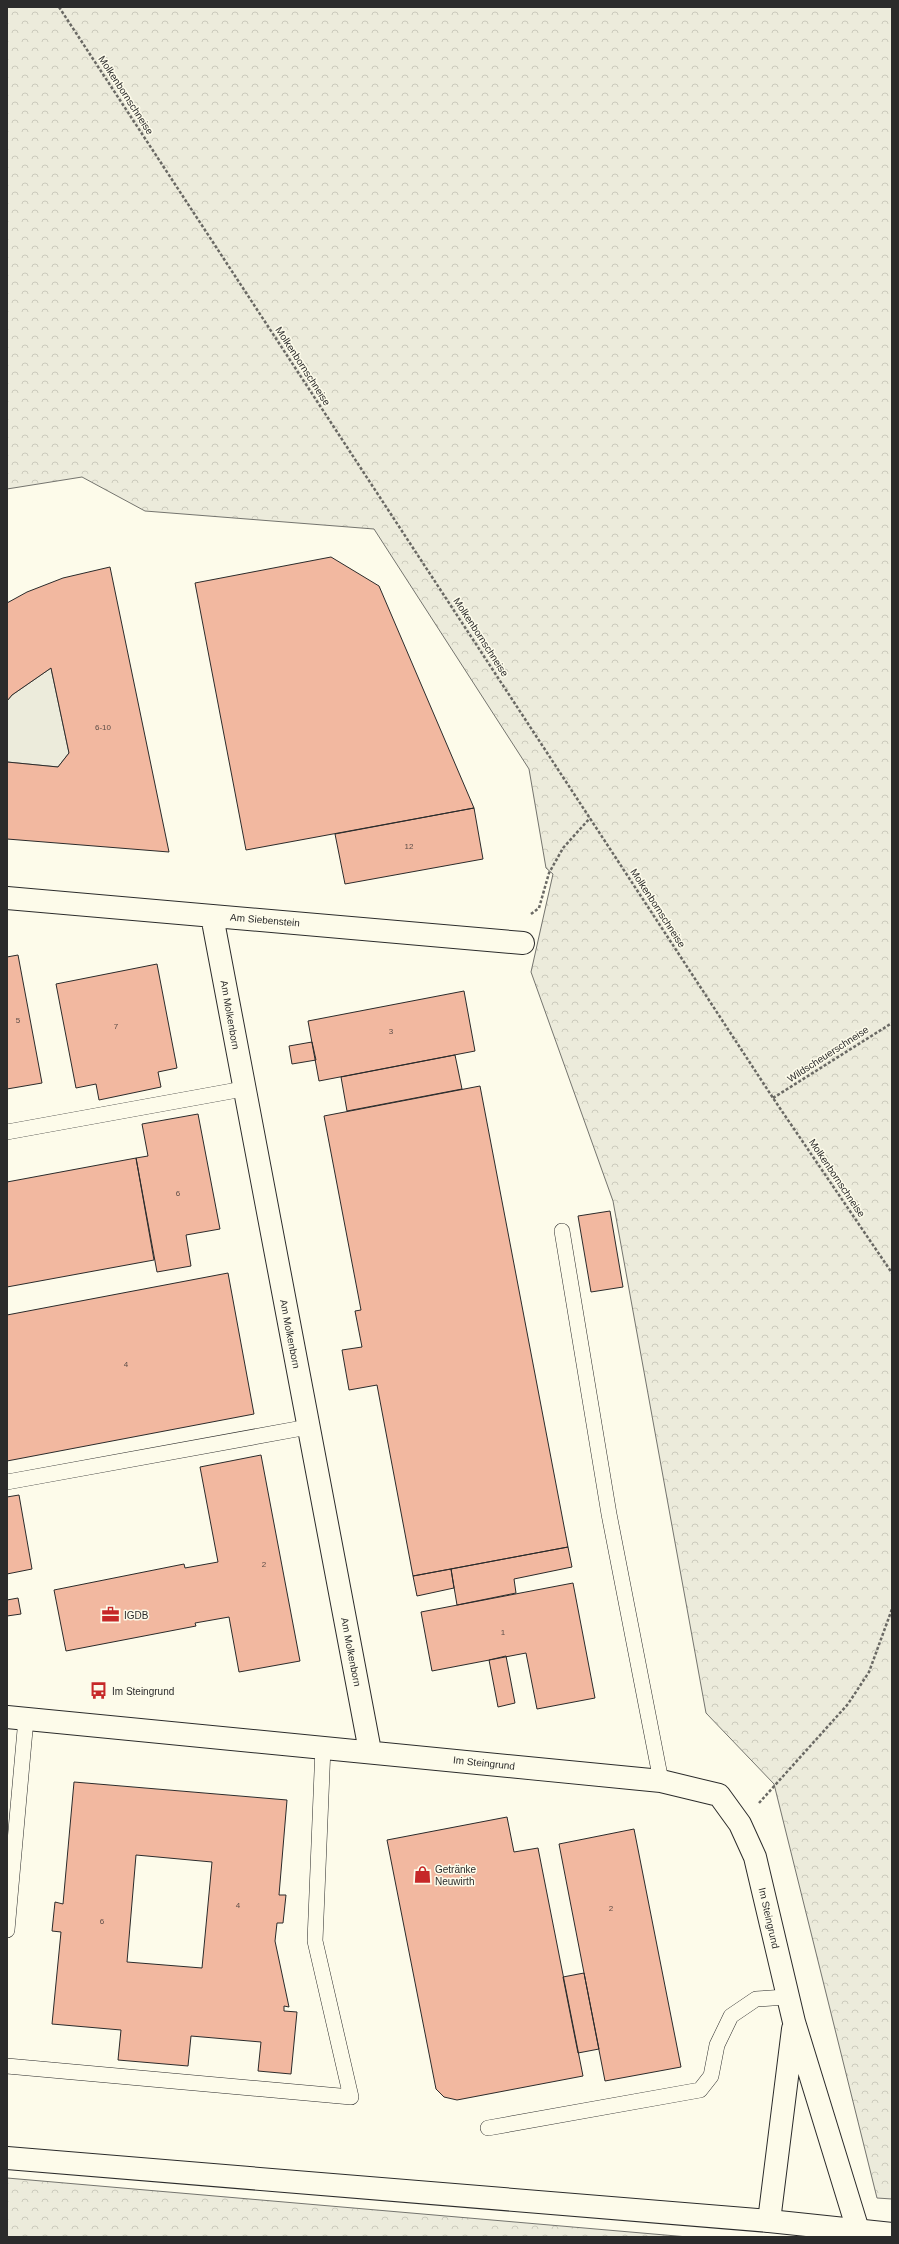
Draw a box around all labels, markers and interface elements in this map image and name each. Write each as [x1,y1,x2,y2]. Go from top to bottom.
street label: Molkenbornschneise [96,54,156,137]
street label: Molkenbornschneise [273,325,333,408]
street label: Molkenbornschneise [451,596,511,679]
house number: 6-10 [95,723,112,732]
house number: 12 [405,842,414,851]
street label: Molkenbornschneise [628,867,688,950]
street label: Am Siebenstein [230,911,300,929]
street label: Am Molkenborn [219,980,241,1050]
house number: 5 [16,1016,21,1025]
house number: 7 [114,1022,119,1031]
street label: Wildscheuerschneise [785,1023,871,1084]
house number: 3 [389,1027,394,1036]
street label: Molkenbornschneise [807,1137,867,1219]
house number: 6 [176,1189,181,1198]
street label: Am Molkenborn [278,1299,302,1369]
house number: 4 [124,1360,129,1369]
house number: 2 [262,1560,267,1569]
office icon: IGDB [101,1605,121,1625]
place label: IGDB [124,1610,149,1621]
street label: Am Molkenborn [339,1617,363,1687]
house number: 1 [501,1628,506,1637]
bus stop icon: Im Steingrund [89,1681,109,1701]
place label: Im Steingrund [112,1686,174,1697]
street label: Im Steingrund [452,1754,516,1772]
place label: Getränke Neuwirth [435,1864,477,1887]
shop icon: Getränke Neuwirth [412,1865,432,1885]
street label: Im Steingrund [757,1886,781,1950]
house number: 4 [236,1901,241,1910]
house number: 2 [609,1904,614,1913]
house number: 6 [100,1917,105,1926]

